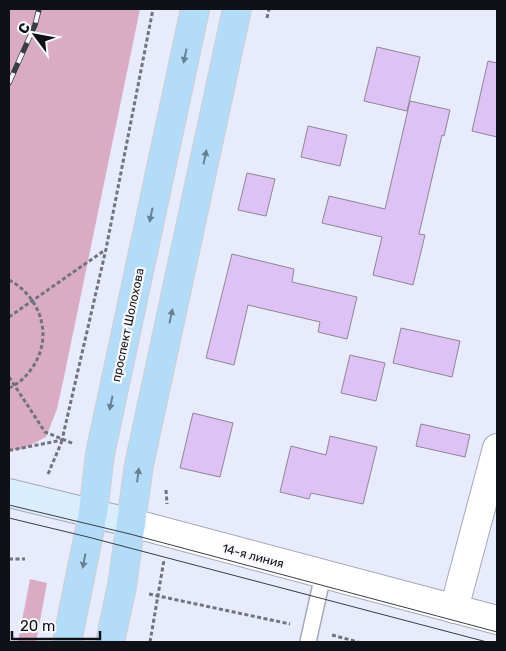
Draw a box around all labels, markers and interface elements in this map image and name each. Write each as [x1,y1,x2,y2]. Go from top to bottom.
north arrow [10,10,60,60]
text: С [15,20,34,37]
one-way arrow [181,49,189,64]
one-way arrow [201,149,209,164]
one-way arrow [147,208,155,223]
street label: проспект Шолохова [109,267,147,383]
one-way arrow [167,308,175,323]
one-way arrow [107,395,115,410]
one-way arrow [134,466,142,482]
street label: 14-я линия [221,541,285,571]
one-way arrow [79,553,87,569]
scale bar [12,608,100,640]
text: 20 m [20,617,55,635]

